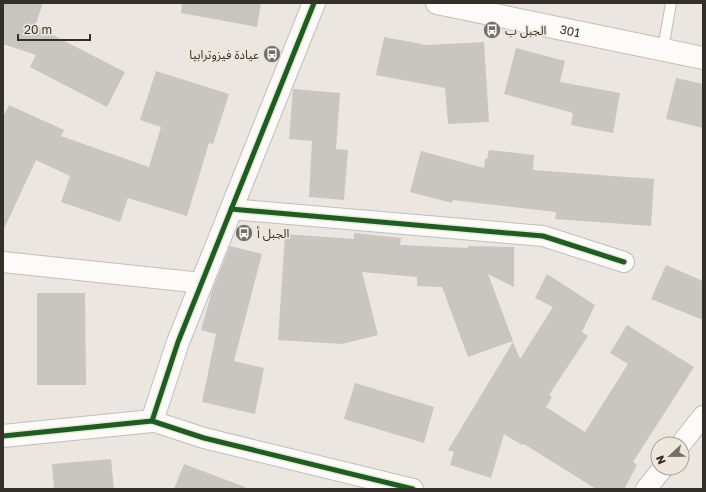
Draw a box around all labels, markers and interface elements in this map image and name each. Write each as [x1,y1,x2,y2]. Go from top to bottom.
scale bar [18,16,90,42]
bus stop icon: الجبل ب [482,20,502,40]
street label: 301 [559,21,582,40]
text: 20 m [24,22,52,37]
place label: الجبل ب [505,23,547,38]
bus stop icon: عيادة فيزوترابيا [262,44,282,64]
place label: عيادة فيزوترابيا [189,47,259,62]
bus stop icon: الجبل أ [234,223,254,243]
place label: الجبل أ [257,226,289,241]
north arrow [650,436,690,476]
text: N [653,454,668,466]

